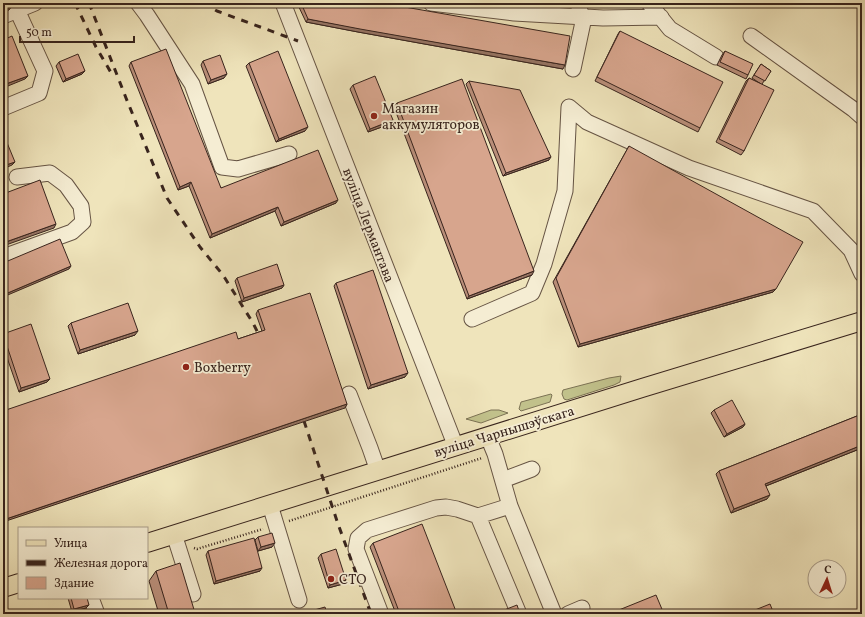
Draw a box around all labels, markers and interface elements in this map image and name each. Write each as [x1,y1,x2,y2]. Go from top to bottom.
scale bar [20,18,134,44]
text: 50 m [26,25,52,41]
place label: Магазин аккумуляторов [382,100,479,135]
marker: Магазин аккумуляторов [369,111,379,121]
street label: вуліца Лермантава [337,166,398,285]
place label: Boxberry [194,359,251,378]
marker: Boxberry [181,362,191,372]
street label: вуліца Чарнышэўскага [432,402,577,463]
legend [18,527,148,599]
text: Улица [54,536,87,552]
text: Железная дорога [54,556,148,572]
north arrow [807,559,847,599]
text: С [824,563,832,578]
place label: СТО [339,571,366,590]
marker: СТО [326,574,336,584]
text: Здание [54,576,94,592]

